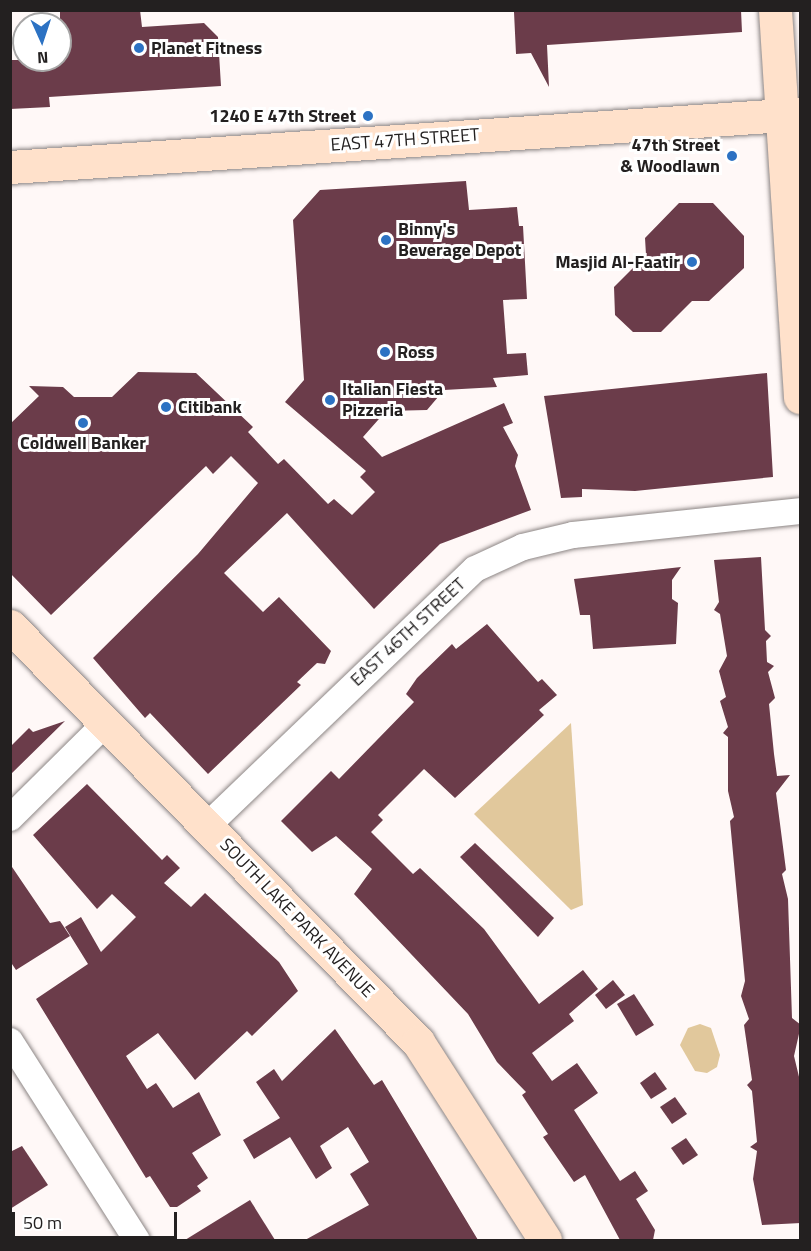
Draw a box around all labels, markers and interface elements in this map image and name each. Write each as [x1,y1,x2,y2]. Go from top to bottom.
north arrow [12,12,72,72]
place label: Planet Fitness [151,37,262,59]
marker: Planet Fitness [132,41,146,55]
text: N [37,46,49,70]
place label: 1240 E 47th Street [209,105,356,127]
marker: 1240 E 47th Street [361,109,375,123]
street label: EAST 47TH STREET [330,124,480,156]
place label: 47th Street & Woodlawn [620,135,720,178]
marker: 47th Street & Woodlawn [725,149,739,163]
place label: Binny's Beverage Depot [398,219,521,262]
marker: Binny's Beverage Depot [379,233,393,247]
place label: Masjid Al-Faatir [555,251,680,273]
marker: Masjid Al-Faatir [685,255,699,269]
place label: Ross [397,341,435,363]
marker: Ross [378,345,392,359]
place label: Italian Fiesta Pizzeria [342,379,443,422]
marker: Italian Fiesta Pizzeria [323,393,337,407]
place label: Citibank [178,396,242,418]
marker: Citibank [159,400,173,414]
marker: Coldwell Banker [76,416,90,430]
place label: Coldwell Banker [20,432,146,454]
street label: EAST 46TH STREET [346,573,470,691]
street label: SOUTH LAKE PARK AVENUE [215,834,379,1002]
scale bar [15,1200,180,1238]
text: 50 m [23,1209,62,1236]

